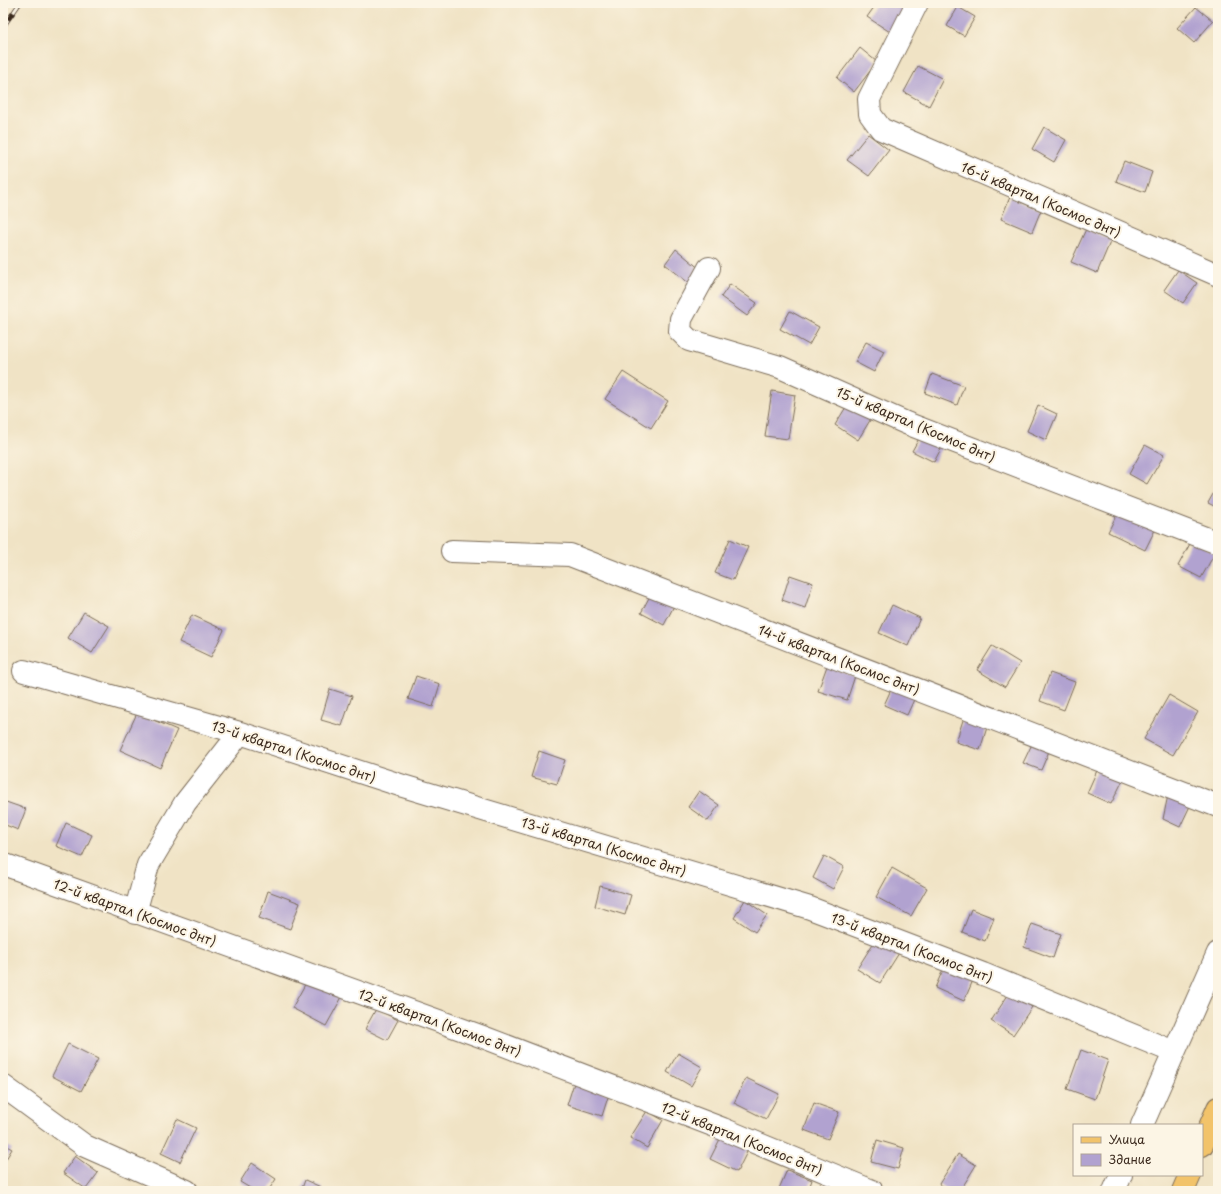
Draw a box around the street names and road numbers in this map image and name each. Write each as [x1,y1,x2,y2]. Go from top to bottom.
street label: 16-й квартал (Космос днт) [958,157,1124,241]
street label: 15-й квартал (Космос днт) [833,382,999,466]
street label: 14-й квартал (Космос днт) [755,619,923,699]
street label: 13-й квартал (Космос днт) [209,715,379,787]
street label: 13-й квартал (Космос днт) [519,812,689,880]
street label: 12-й квартал (Космос днт) [51,874,219,950]
street label: 13-й квартал (Космос днт) [828,907,996,987]
street label: 12-й квартал (Космос днт) [356,984,524,1060]
street label: 12-й квартал (Космос днт) [659,1097,825,1179]

